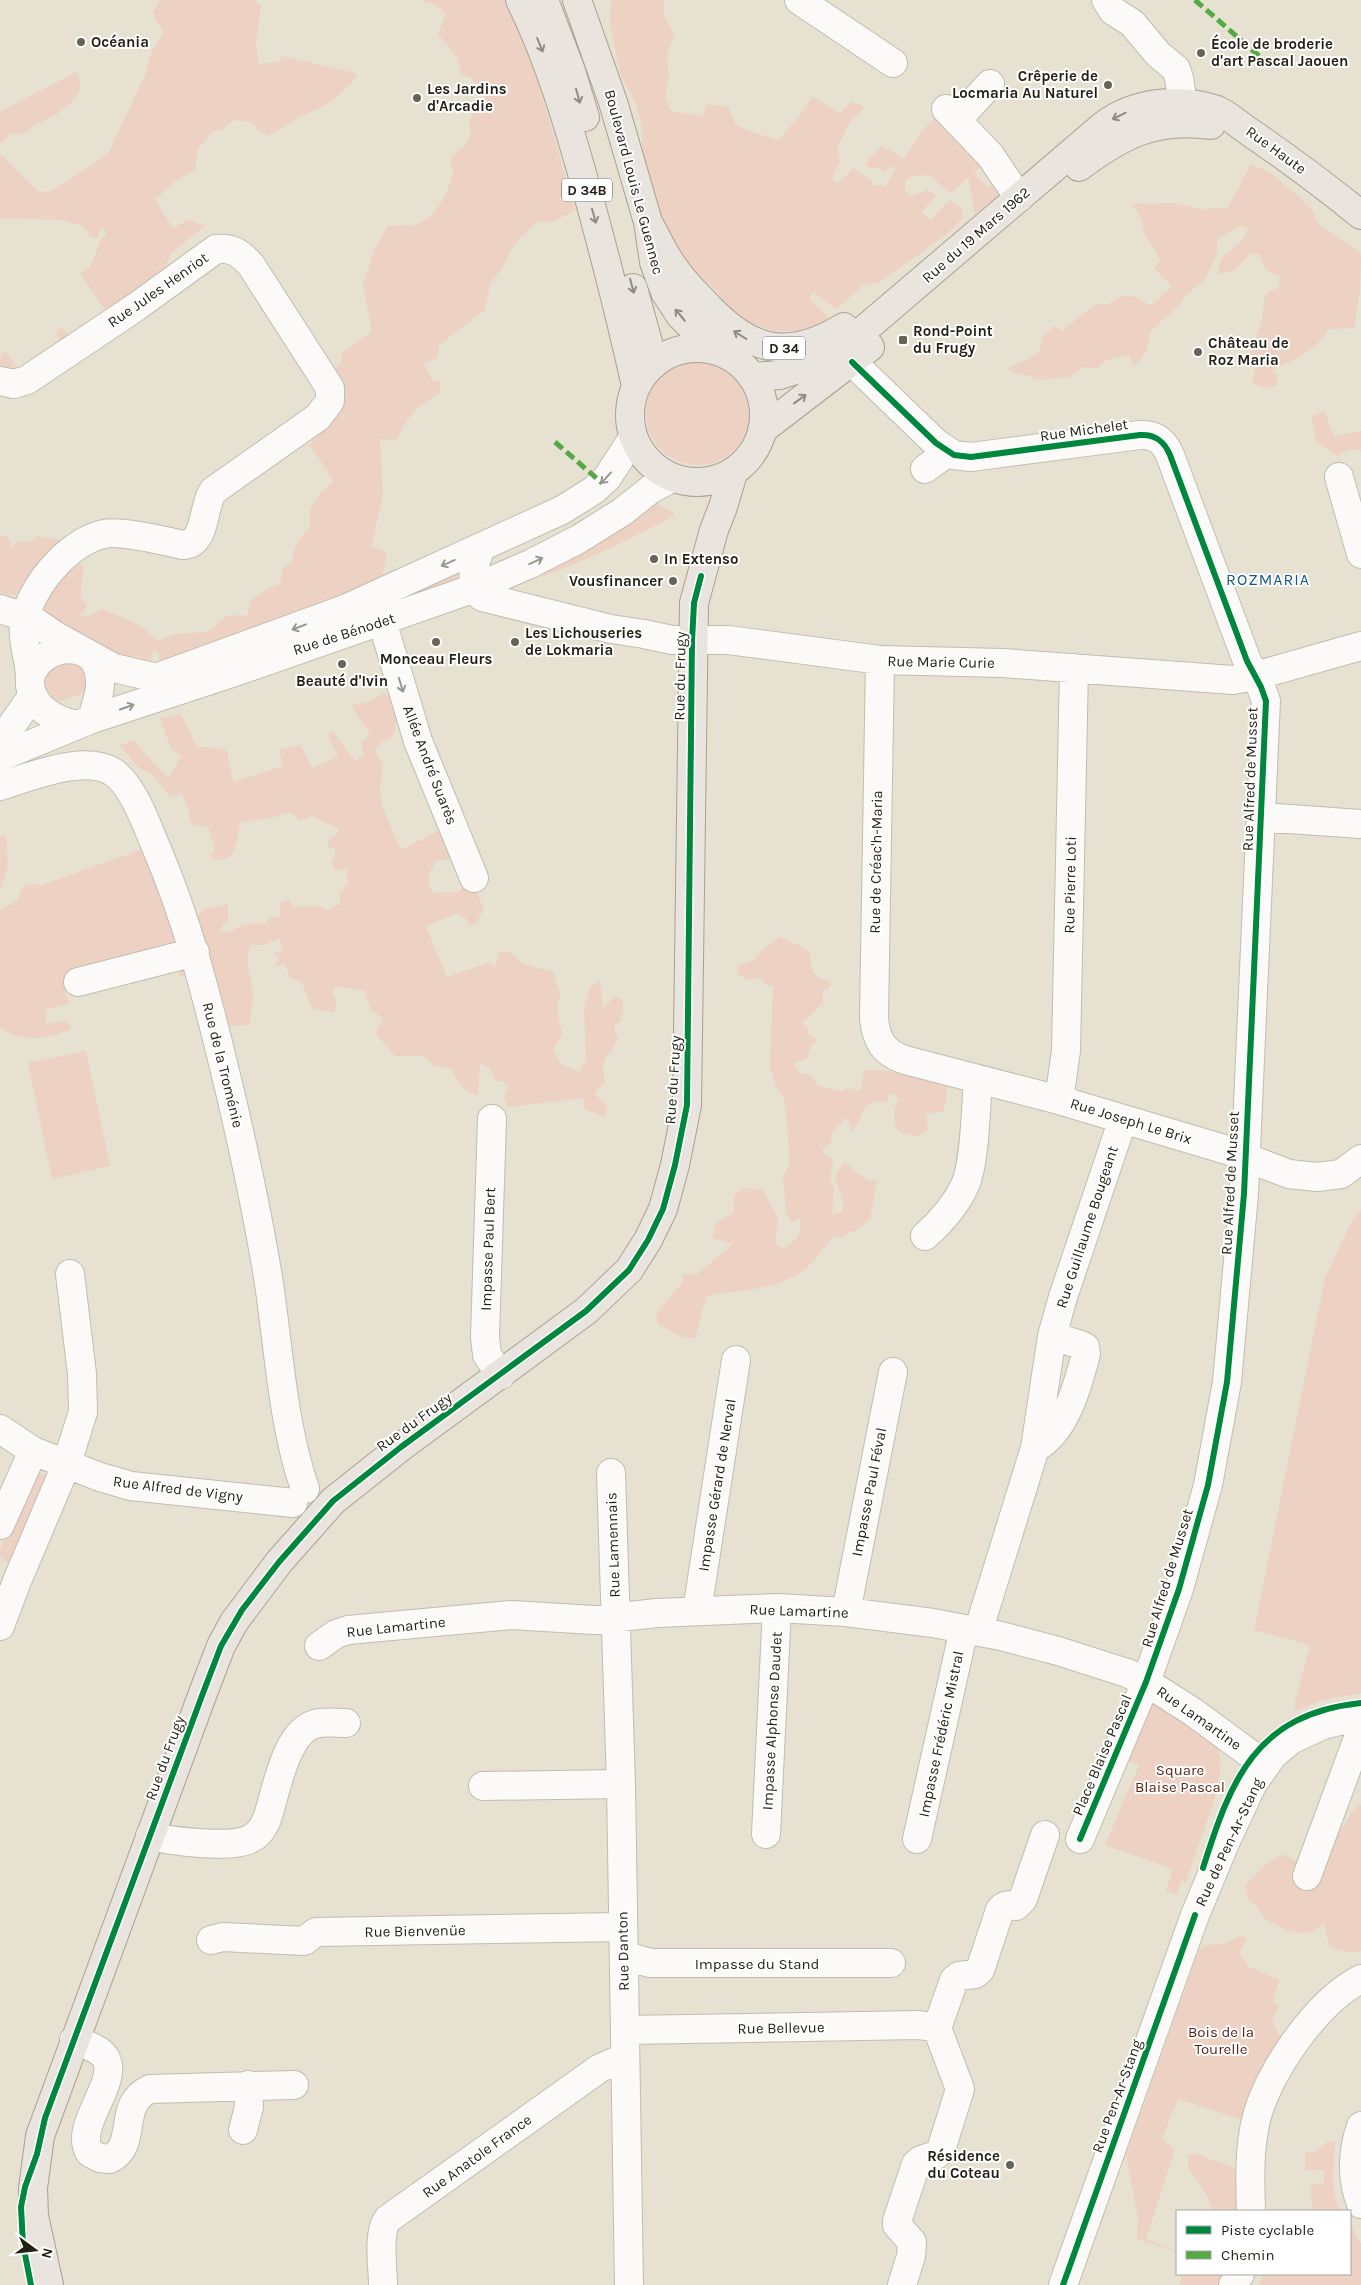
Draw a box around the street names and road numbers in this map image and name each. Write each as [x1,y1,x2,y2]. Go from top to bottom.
street label: Boulevard Louis Le Guennec [601,88,667,276]
street label: Rue Haute [1242,122,1310,178]
road number: D 34B [562,178,612,202]
street label: Rue du 19 Mars 1962 [918,183,1034,287]
street label: Rue Jules Henriot [104,248,212,331]
road number: D 34 [763,336,805,359]
street label: Rue Michelet [1039,415,1130,445]
street label: Rue de Bénodet [291,609,398,659]
street label: Rue du Frugy [670,631,690,721]
street label: Rue Marie Curie [887,652,995,672]
street label: Allée André Suarès [399,703,461,827]
street label: Rue Alfred de Musset [1238,706,1262,851]
street label: Rue de Créac'h-Maria [866,790,886,934]
street label: Rue Pierre Loti [1060,836,1080,934]
street label: Rue de la Troménie [199,1000,247,1130]
street label: Rue du Frugy [661,1035,685,1125]
street label: Rue Joseph Le Brix [1068,1094,1194,1148]
street label: Rue Alfred de Musset [1217,1110,1243,1255]
street label: Rue Guillaume Bougeant [1052,1143,1122,1310]
street label: Impasse Paul Bert [477,1186,499,1311]
street label: Rue du Frugy [373,1389,455,1455]
street label: Impasse Gérard de Nerval [694,1397,740,1573]
street label: Impasse Paul Féval [848,1426,890,1558]
street label: Rue Alfred de Vigny [112,1472,244,1506]
street label: Rue Lamennais [602,1492,624,1598]
street label: Rue Alfred de Musset [1137,1506,1197,1650]
street label: Rue Lamartine [749,1600,849,1622]
street label: Rue Lamartine [346,1613,446,1641]
street label: Impasse Alphonse Daudet [758,1631,786,1811]
street label: Impasse Frédéric Mistral [915,1649,967,1819]
street label: Rue Lamartine [1153,1682,1245,1754]
street label: Place Blaise Pascal [1068,1692,1136,1818]
street label: Rue du Frugy [141,1713,189,1803]
street label: Rue de Pen-Ar-Stang [1191,1774,1267,1909]
street label: Rue Danton [613,1911,633,1991]
street label: Rue Bienvenüe [364,1921,466,1941]
street label: Impasse du Stand [695,1955,819,1973]
street label: Rue Bellevue [737,2018,825,2038]
street label: Rue Pen-Ar-Stang [1088,2036,1146,2155]
street label: Rue Anatole France [419,2110,535,2202]

